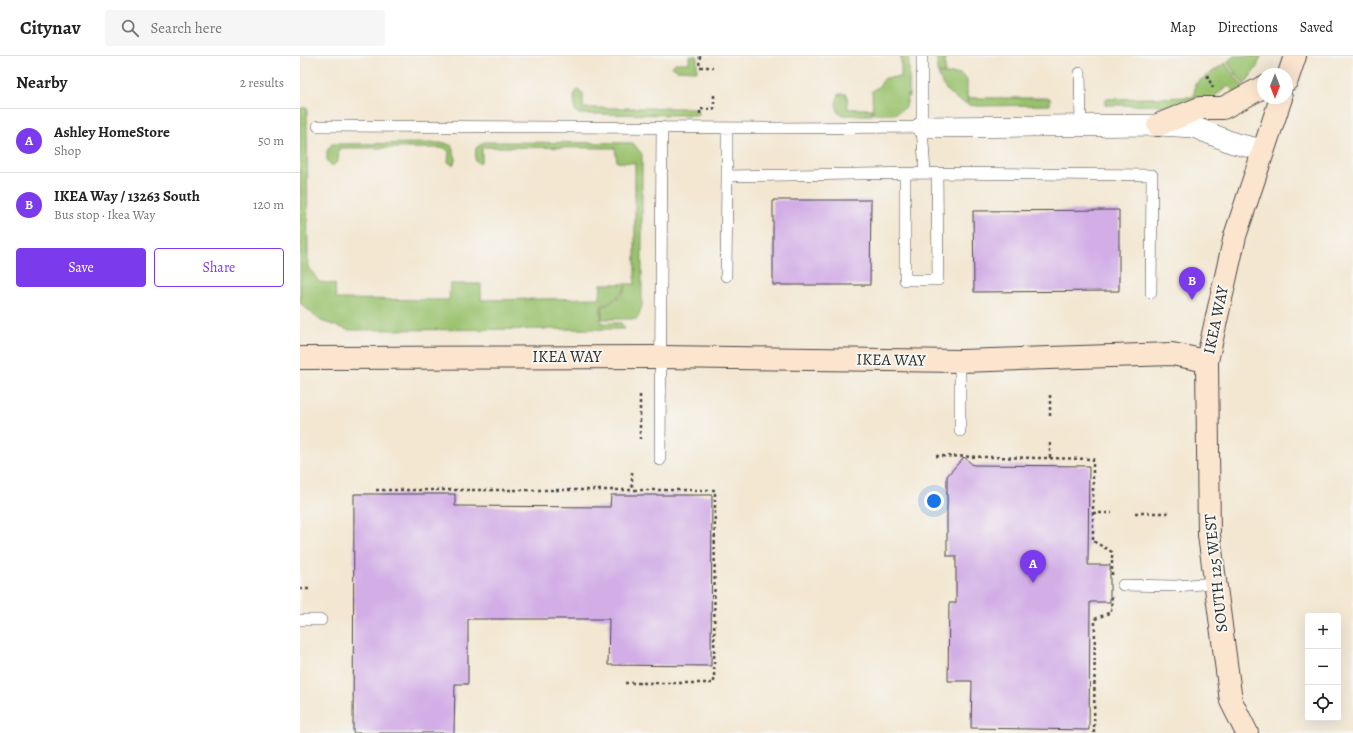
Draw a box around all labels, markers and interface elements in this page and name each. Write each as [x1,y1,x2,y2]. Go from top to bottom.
search box [105,10,385,46]
text: Citynav [20,15,81,41]
icon: search [119,17,141,39]
text: Search here [151,18,222,38]
text: Map [1170,18,1196,37]
text: Directions [1218,18,1278,37]
text: Saved [1300,18,1333,37]
north arrow [1257,68,1293,104]
text: Nearby [16,71,67,94]
text: 2 results [240,74,284,91]
text: Ashley HomeStore [54,122,170,142]
text: A [25,132,33,149]
text: 50 m [258,132,284,149]
text: Shop [54,142,81,159]
text: IKEA Way / 13263 South [54,186,200,206]
text: B [25,196,33,213]
text: 120 m [253,196,284,213]
text: Bus stop · Ikea Way [54,206,155,223]
button: Save [16,248,146,287]
button: Share [154,248,284,287]
pin: B [1179,267,1205,300]
street label: IKEA WAY [1198,283,1234,356]
street label: IKEA WAY [532,346,602,368]
street label: IKEA WAY [856,348,926,372]
your location [924,491,944,511]
street label: SOUTH 125 WEST [1199,512,1233,633]
pin: A [1020,550,1046,583]
map controls [1305,613,1341,721]
button: + [1305,613,1341,649]
button: − [1305,649,1341,685]
button: locate [1305,685,1341,721]

